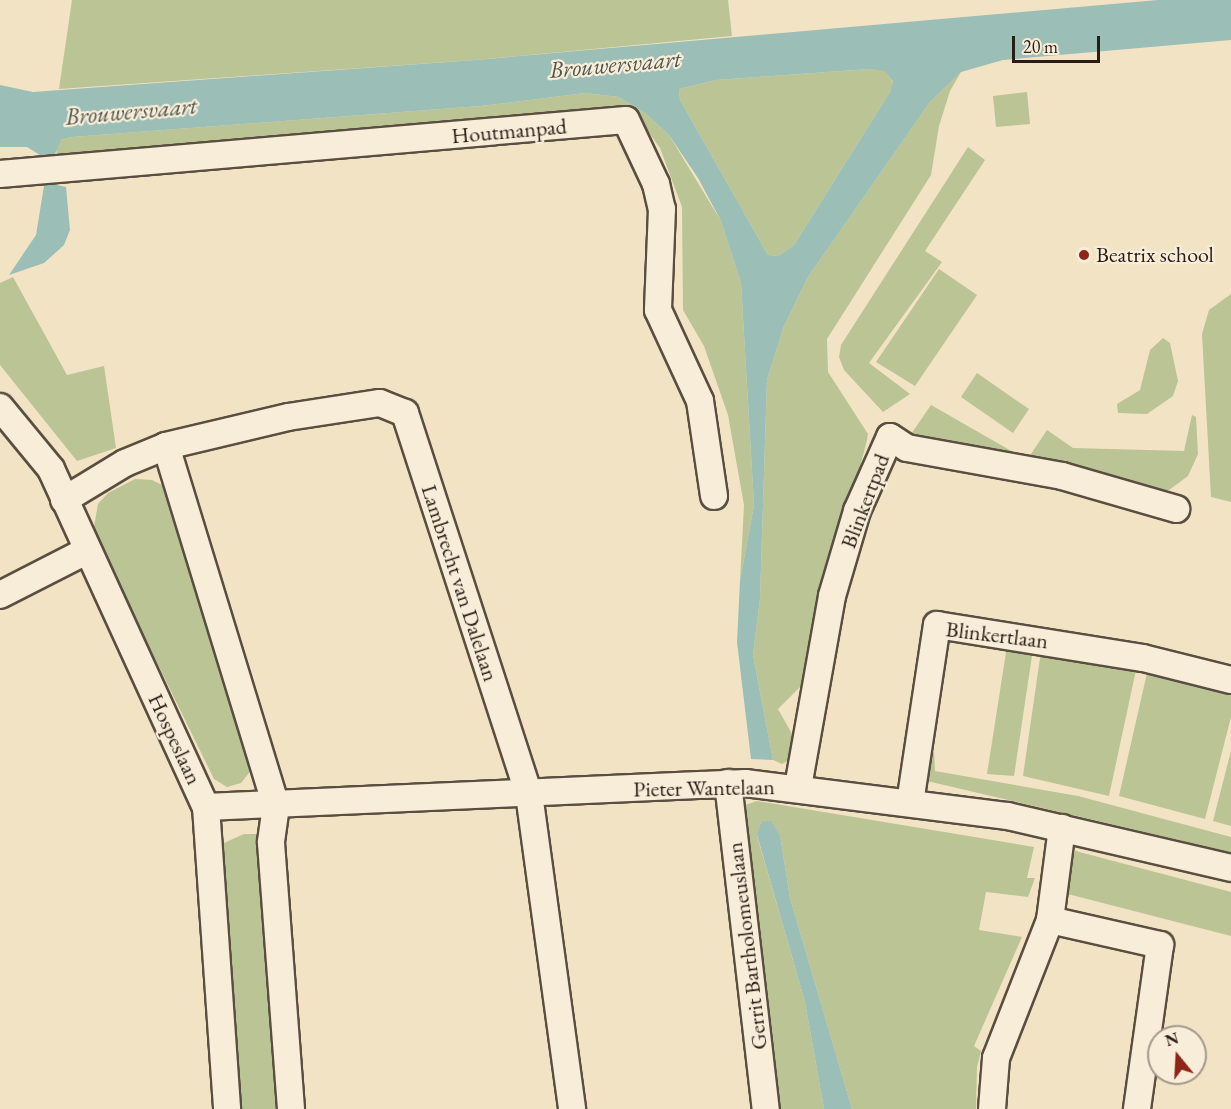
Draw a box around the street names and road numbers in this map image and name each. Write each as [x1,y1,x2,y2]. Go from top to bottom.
street label: Houtmanpad [450,113,568,149]
street label: Blinkertpad [835,450,895,552]
street label: Lambrecht van Dalelaan [416,481,504,685]
street label: Blinkertlaan [944,616,1050,654]
street label: Hospeslaan [142,689,208,789]
street label: Pieter Wantelaan [633,774,775,802]
street label: Gerrit Bartholomeuslaan [721,841,773,1051]

